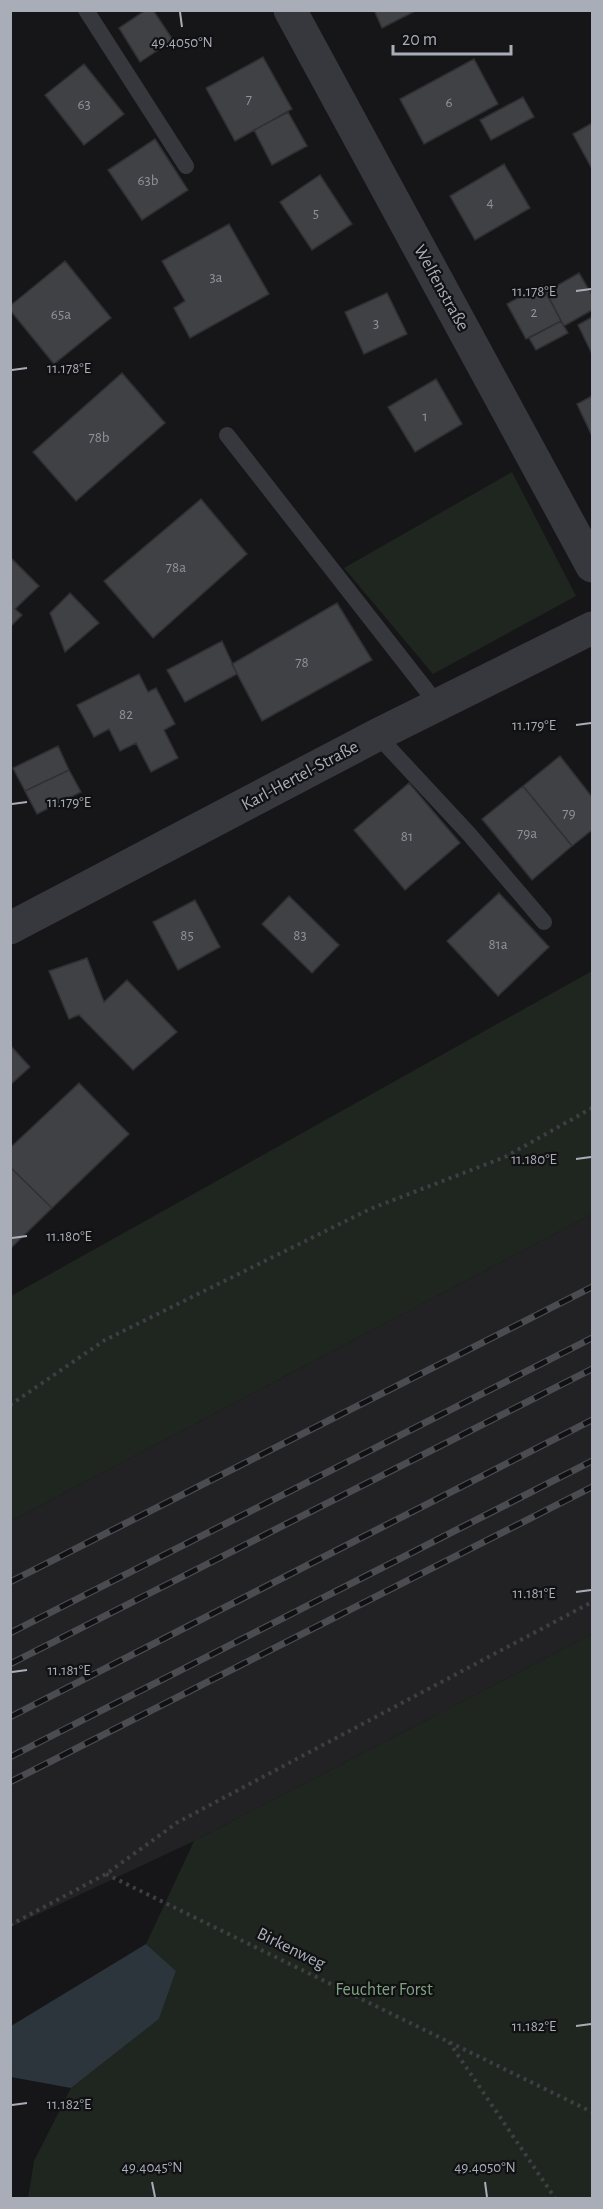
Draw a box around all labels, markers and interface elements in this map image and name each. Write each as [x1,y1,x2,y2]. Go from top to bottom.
scale bar [393,18,512,56]
text: 20 m [402,31,437,49]
text: 49.4050°N [151,35,213,50]
house number: 7 [246,92,252,107]
house number: 6 [445,95,453,110]
house number: 63 [77,97,91,112]
house number: 63b [138,173,159,188]
house number: 4 [486,195,494,210]
house number: 5 [313,206,319,221]
street label: Welfenstraße [410,242,472,334]
house number: 3a [209,270,223,285]
text: 11.178°E [512,284,556,299]
house number: 2 [531,305,538,320]
house number: 65a [51,307,71,322]
house number: 3 [373,316,379,331]
text: 11.178°E [47,361,91,376]
house number: 1 [422,409,428,424]
house number: 78b [88,430,110,445]
house number: 78a [166,560,186,575]
house number: 78 [295,655,309,670]
house number: 82 [119,707,133,722]
text: 11.179°E [512,718,556,733]
street label: Karl-Hertel-Straße [239,738,361,814]
text: 11.179°E [47,795,91,810]
house number: 79 [562,806,576,821]
house number: 79a [517,826,537,841]
house number: 81 [401,829,413,844]
house number: 85 [180,928,194,943]
house number: 83 [293,928,307,943]
house number: 81a [488,937,508,952]
text: 11.180°E [511,1152,557,1167]
text: 11.180°E [46,1229,92,1244]
text: 11.181°E [513,1586,555,1601]
text: 11.181°E [48,1663,90,1678]
street label: Birkenweg [254,1925,328,1973]
park label: Feuchter Forst [335,1981,433,1999]
text: 11.182°E [512,2019,556,2034]
text: 11.182°E [47,2097,91,2112]
text: 49.4045°N [122,2160,182,2175]
text: 49.4050°N [454,2160,516,2175]

